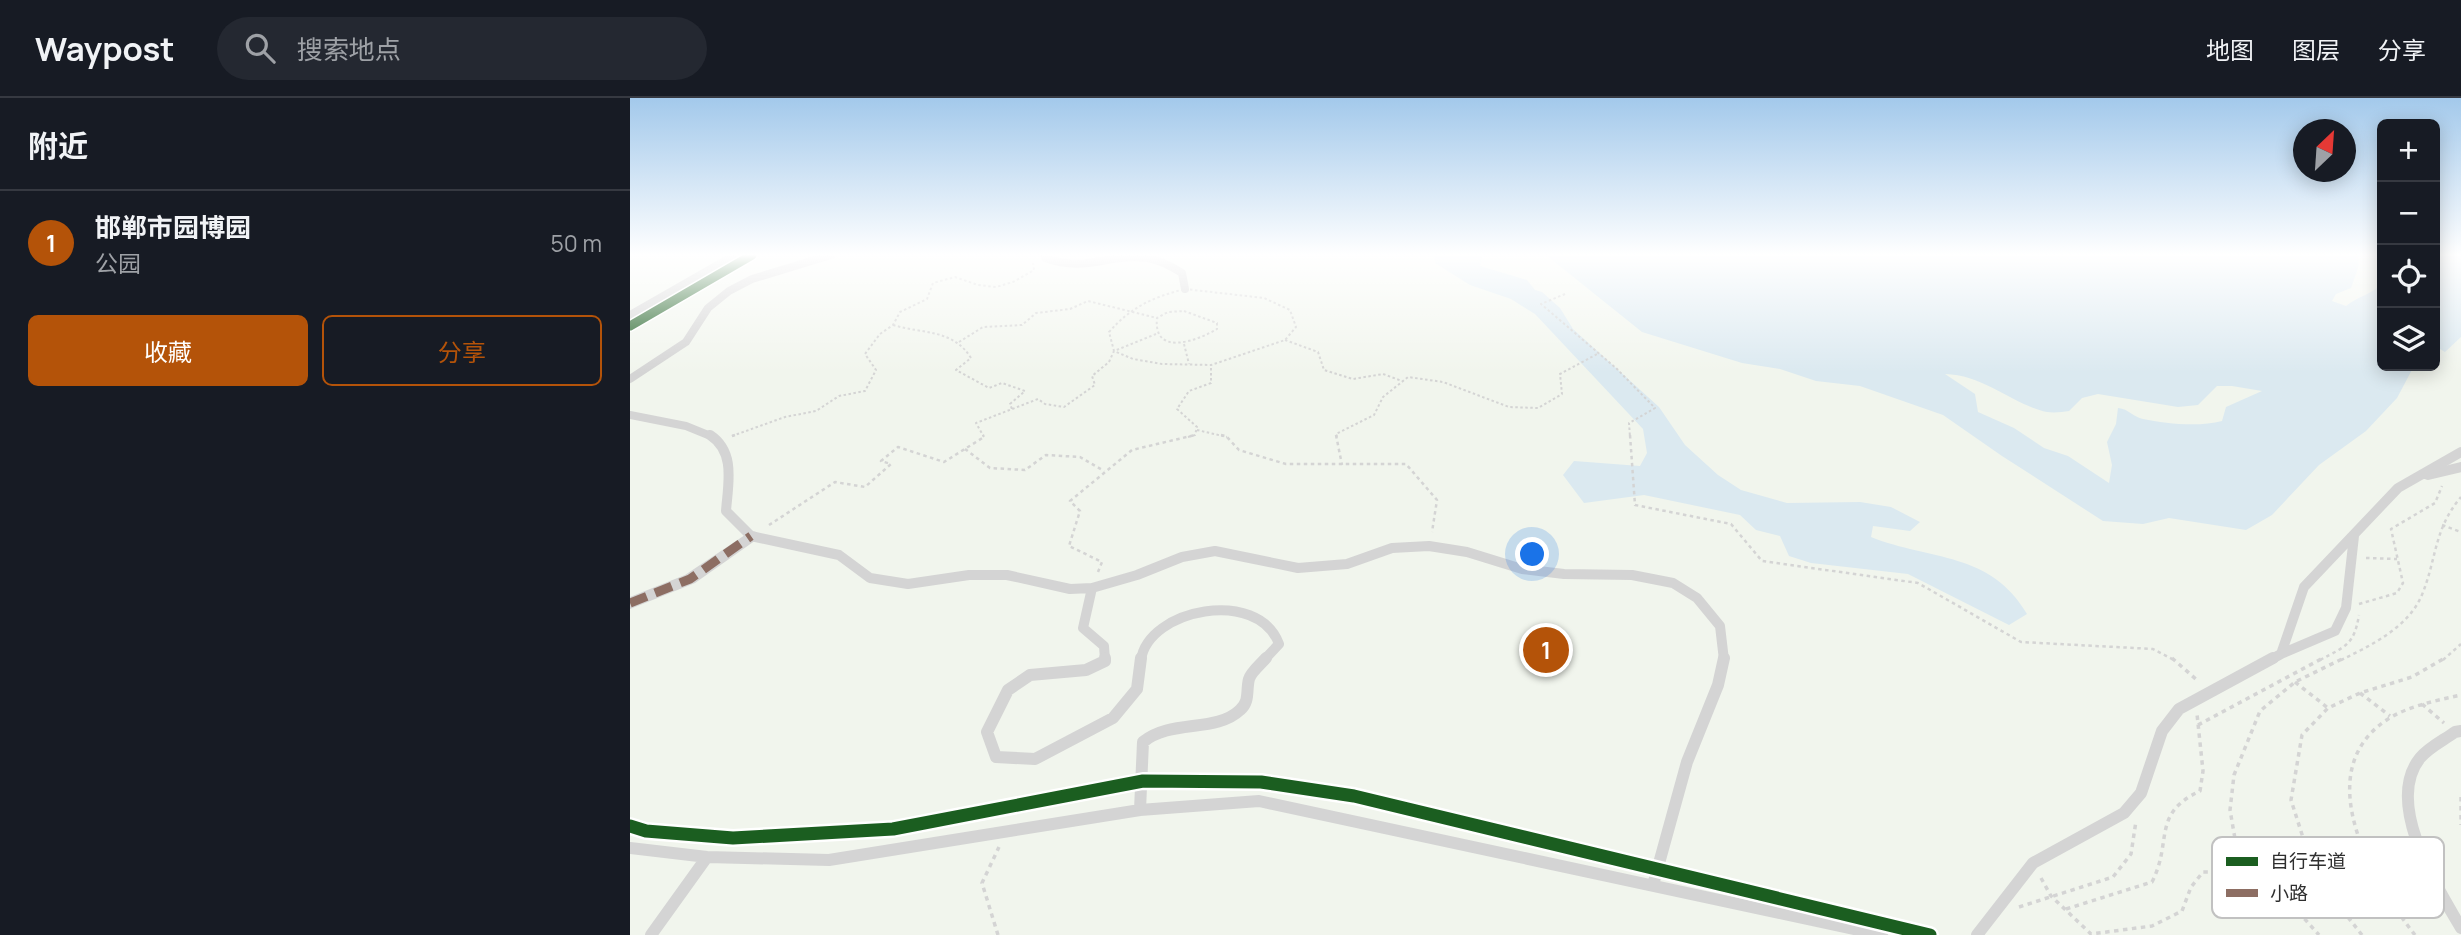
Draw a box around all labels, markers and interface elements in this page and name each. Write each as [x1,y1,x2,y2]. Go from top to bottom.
search box [217,17,707,80]
text: Waypost [35,26,175,71]
icon: search [241,29,279,67]
text: 搜索地点 [297,31,401,67]
text: 地图 [2206,33,2254,66]
text: 图层 [2292,33,2340,66]
text: 分享 [2378,33,2426,66]
north arrow [2293,119,2356,182]
map controls [2377,119,2440,371]
button: + [2377,119,2440,182]
text: 附近 [28,125,88,166]
button: − [2377,182,2440,245]
text: 邯郸市园博园 [95,209,251,245]
text: 1 [46,227,56,259]
text: 50 m [551,227,602,259]
button: locate [2377,245,2440,308]
text: 公园 [95,247,141,279]
button: layers [2377,308,2440,371]
button: 收藏 [28,315,308,386]
button: 分享 [322,315,602,386]
your location [1515,537,1549,571]
pin: 1 [1523,624,1569,676]
legend [2212,837,2444,918]
text: 自行车道 [2270,848,2346,874]
text: 小路 [2270,880,2308,906]

